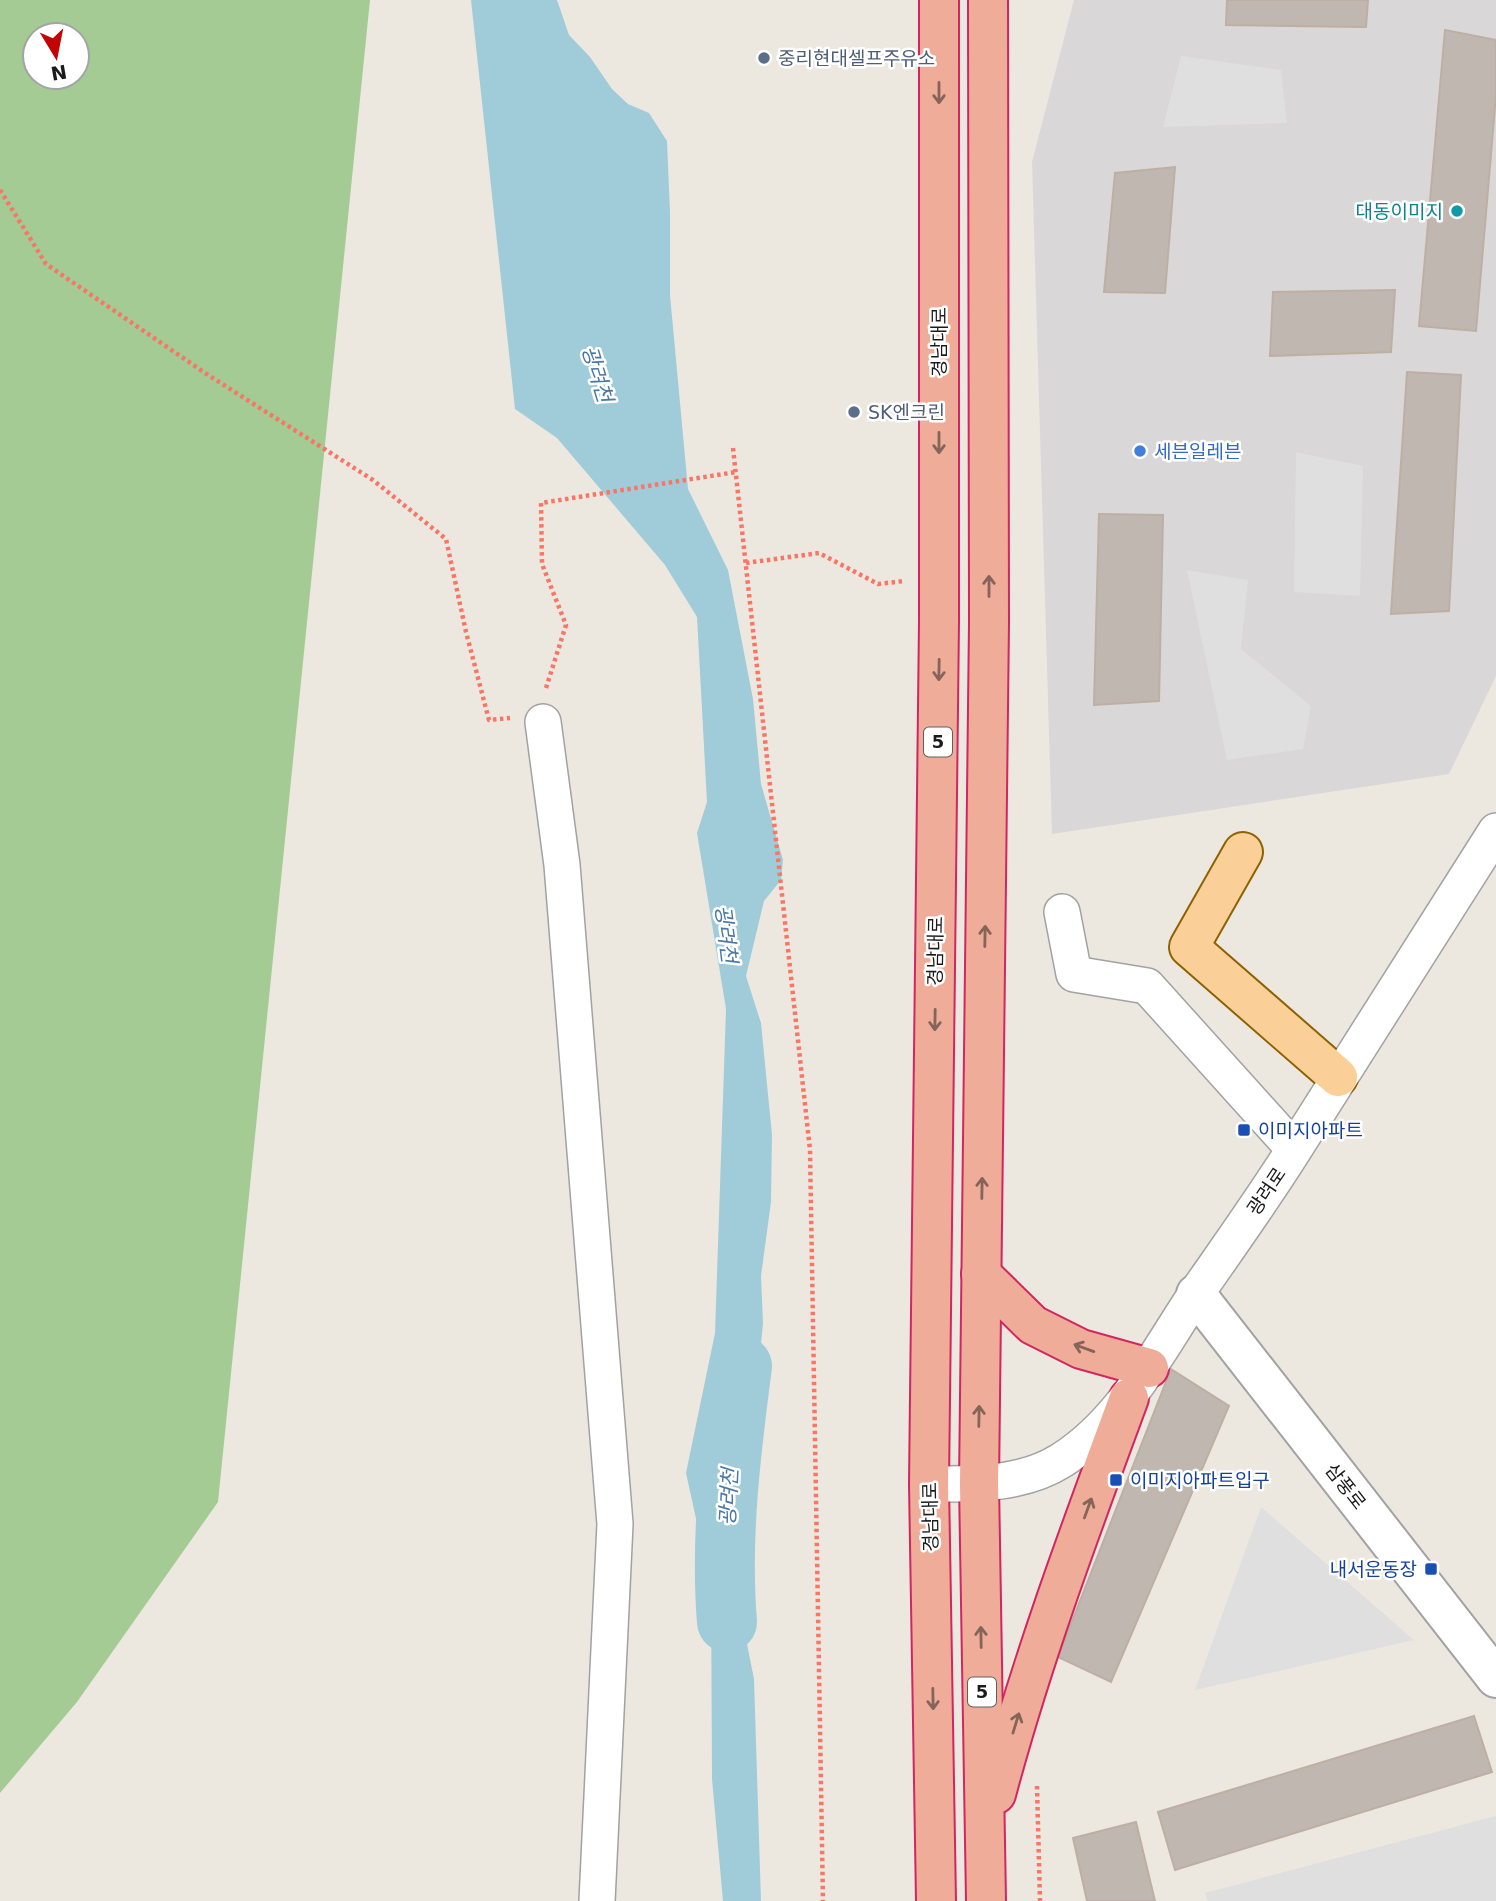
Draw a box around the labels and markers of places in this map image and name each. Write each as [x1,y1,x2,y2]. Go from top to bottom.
place label: 중리현대셀프주유소 [778,47,935,69]
marker: 중리현대셀프주유소 [756,50,772,66]
place label: 대동이미지 [1356,200,1443,222]
marker: 대동이미지 [1449,203,1465,219]
place label: SK엔크린 [868,401,945,423]
marker: SK엔크린 [846,404,862,420]
place label: 세븐일레븐 [1154,440,1241,462]
marker: 세븐일레븐 [1132,443,1148,459]
place label: 이미지아파트 [1258,1119,1363,1141]
marker: 이미지아파트 [1236,1122,1252,1138]
place label: 이미지아파트입구 [1130,1469,1270,1491]
marker: 이미지아파트입구 [1108,1472,1124,1488]
place label: 내서운동장 [1330,1558,1417,1580]
marker: 내서운동장 [1423,1561,1439,1577]

